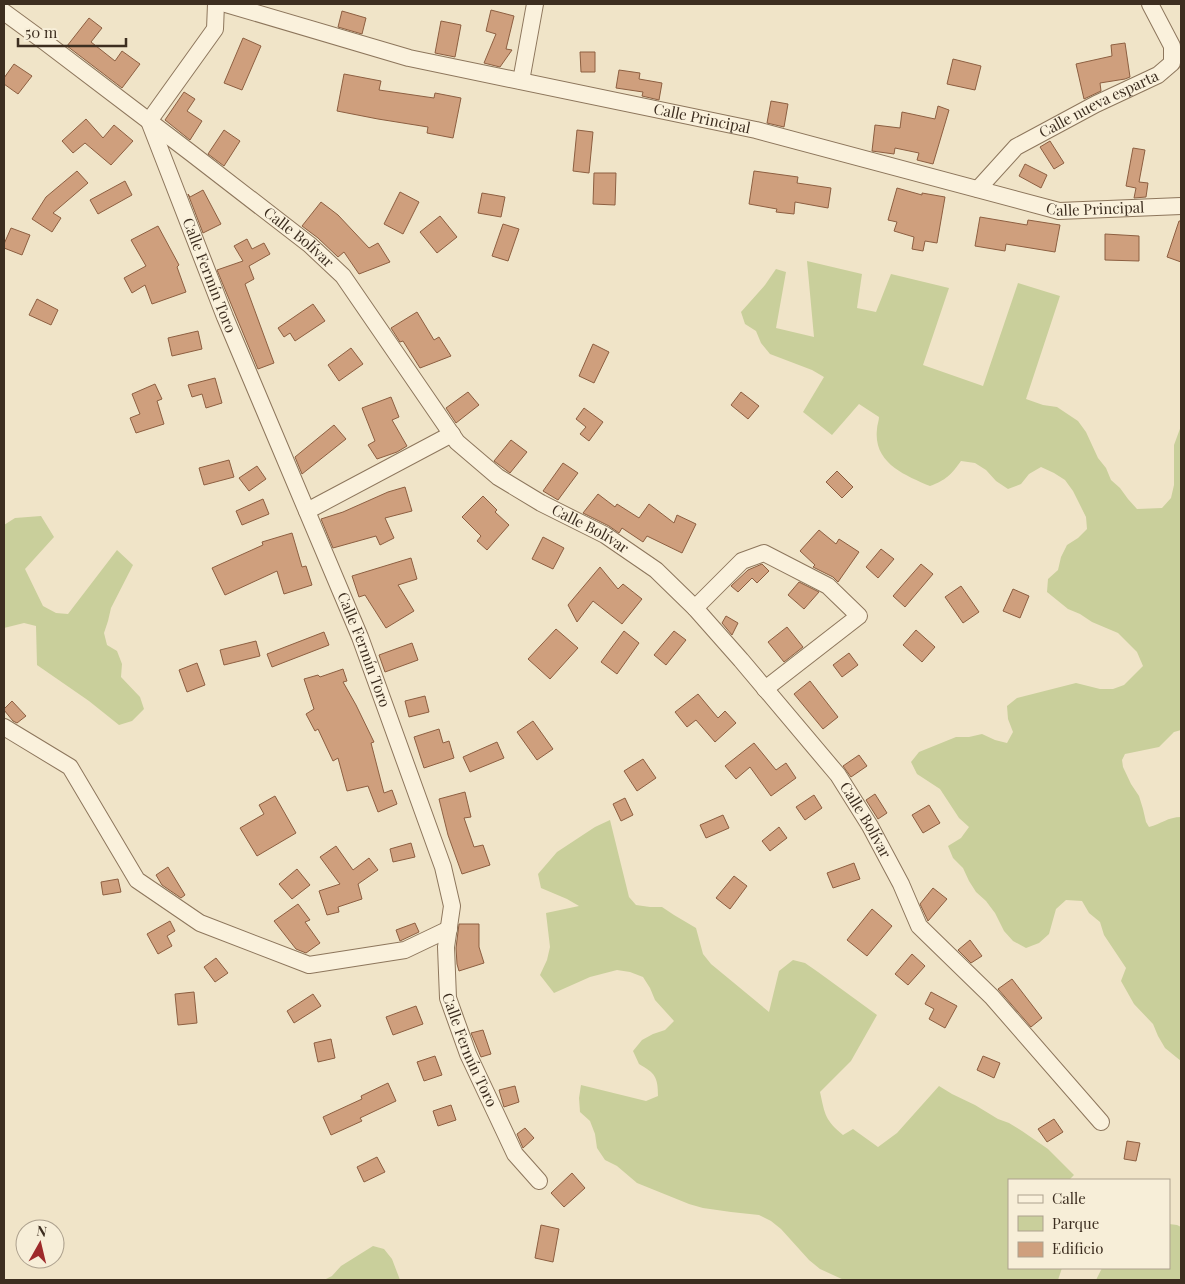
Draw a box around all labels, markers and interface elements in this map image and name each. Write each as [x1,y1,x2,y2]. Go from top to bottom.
scale bar [18,15,125,47]
text: 50 m [25,22,58,42]
street label: Calle nueva esparta [1035,65,1162,142]
street label: Calle Principal [652,98,752,138]
street label: Calle Principal [1044,197,1145,220]
street label: Calle Bolívar [260,202,339,272]
street label: Calle Fermín Toro [179,215,242,336]
street label: Calle Bolívar [549,499,633,558]
street label: Calle Fermín Toro [333,589,395,710]
street label: Calle Bolívar [836,778,896,862]
street label: Calle Fermín Toro [438,990,502,1110]
legend [1008,1179,1170,1269]
text: Calle [1052,1188,1086,1208]
text: Parque [1052,1213,1099,1233]
north arrow [15,1219,65,1269]
text: N [36,1221,48,1241]
text: Edificio [1052,1238,1103,1258]

